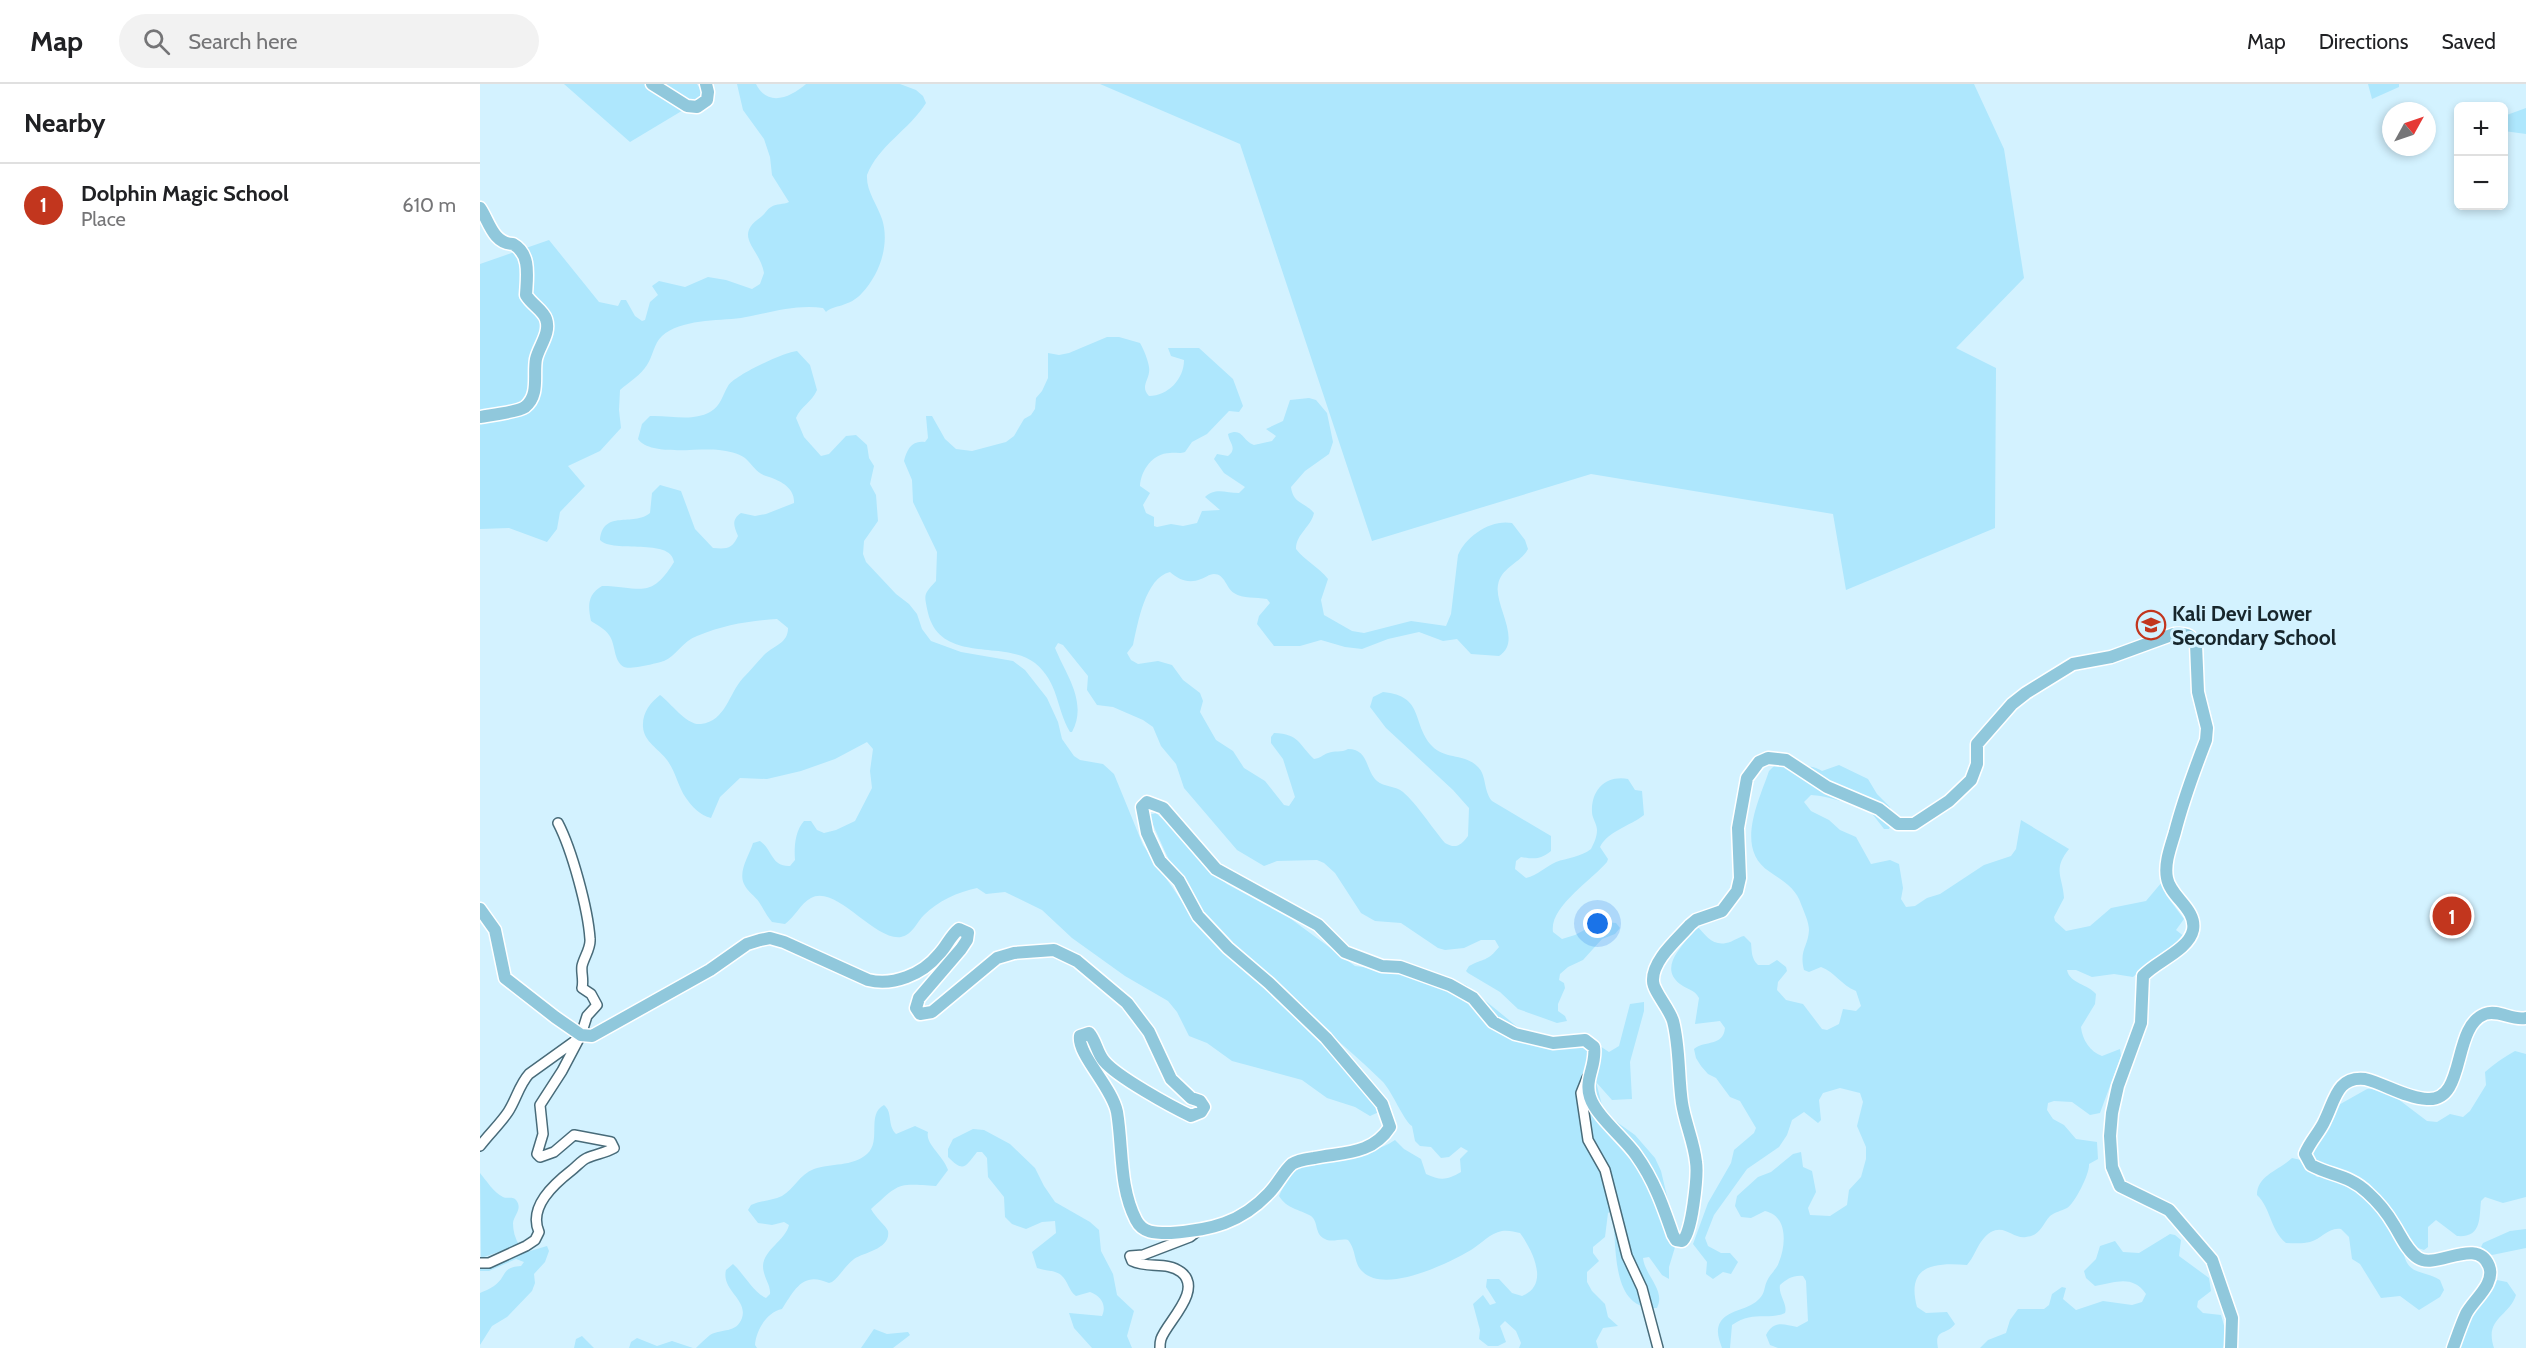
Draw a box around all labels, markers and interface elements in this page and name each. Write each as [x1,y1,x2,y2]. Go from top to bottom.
search box [119,14,539,68]
text: Map [30,24,83,58]
icon: search [140,25,173,58]
text: Search here [188,28,297,55]
text: Map [2247,29,2286,54]
text: Directions [2319,29,2408,54]
text: Saved [2441,29,2496,54]
north arrow [2382,102,2436,156]
map controls [2454,102,2508,210]
button: + [2454,102,2508,156]
text: Nearby [24,107,105,139]
button: − [2454,156,2508,210]
text: Dolphin Magic School [81,180,289,207]
text: 1 [40,193,47,217]
text: 610 m [402,193,456,217]
text: Place [81,207,126,231]
place label: Kali Devi Lower Secondary School [2172,601,2337,650]
school or university icon: Kali Devi Lower Secondary School [2135,609,2167,641]
pin: 1 [2432,894,2472,938]
your location [1583,909,1612,938]

